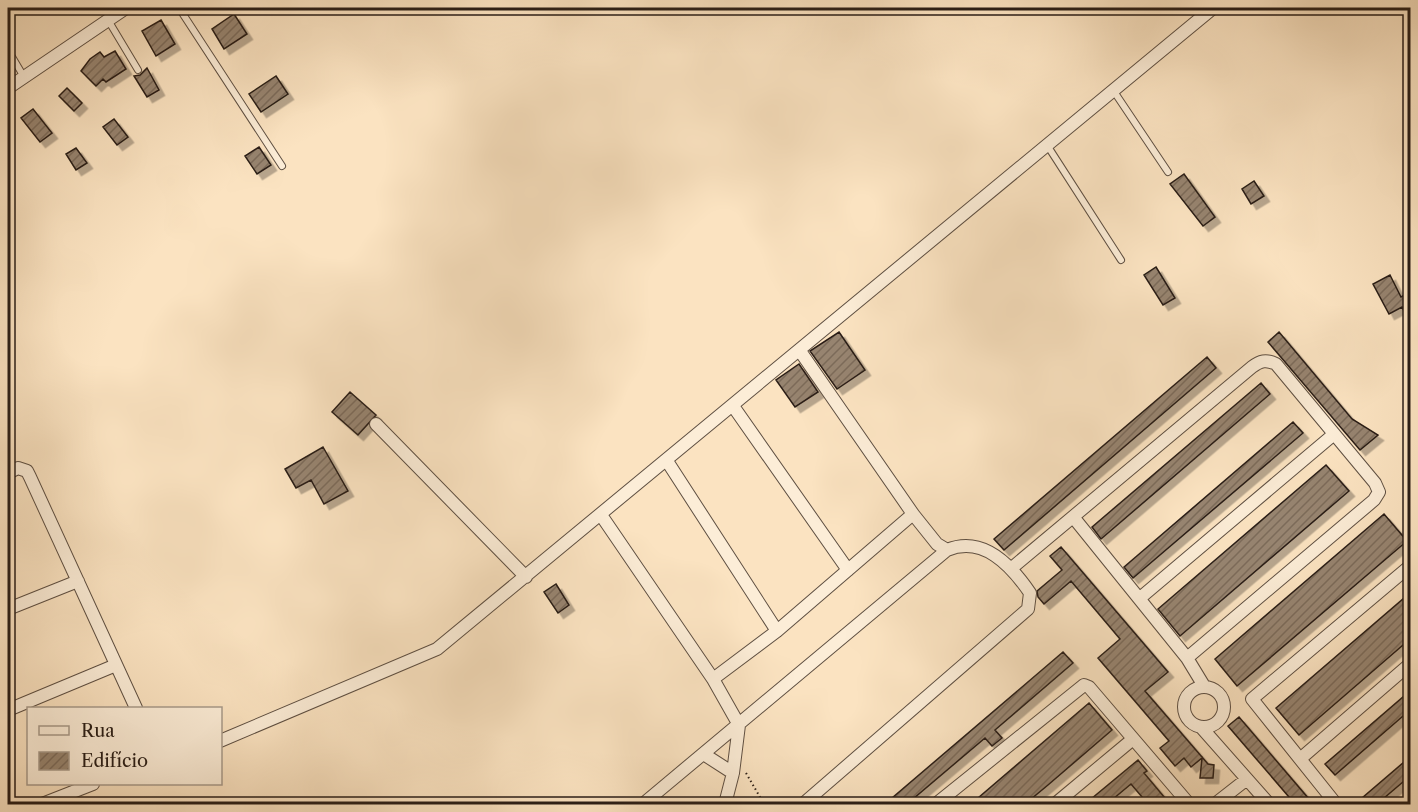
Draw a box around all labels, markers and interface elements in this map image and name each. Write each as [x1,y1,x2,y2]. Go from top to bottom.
legend [27,707,222,785]
text: Rua [81,720,115,742]
text: Edifício [81,750,148,772]

